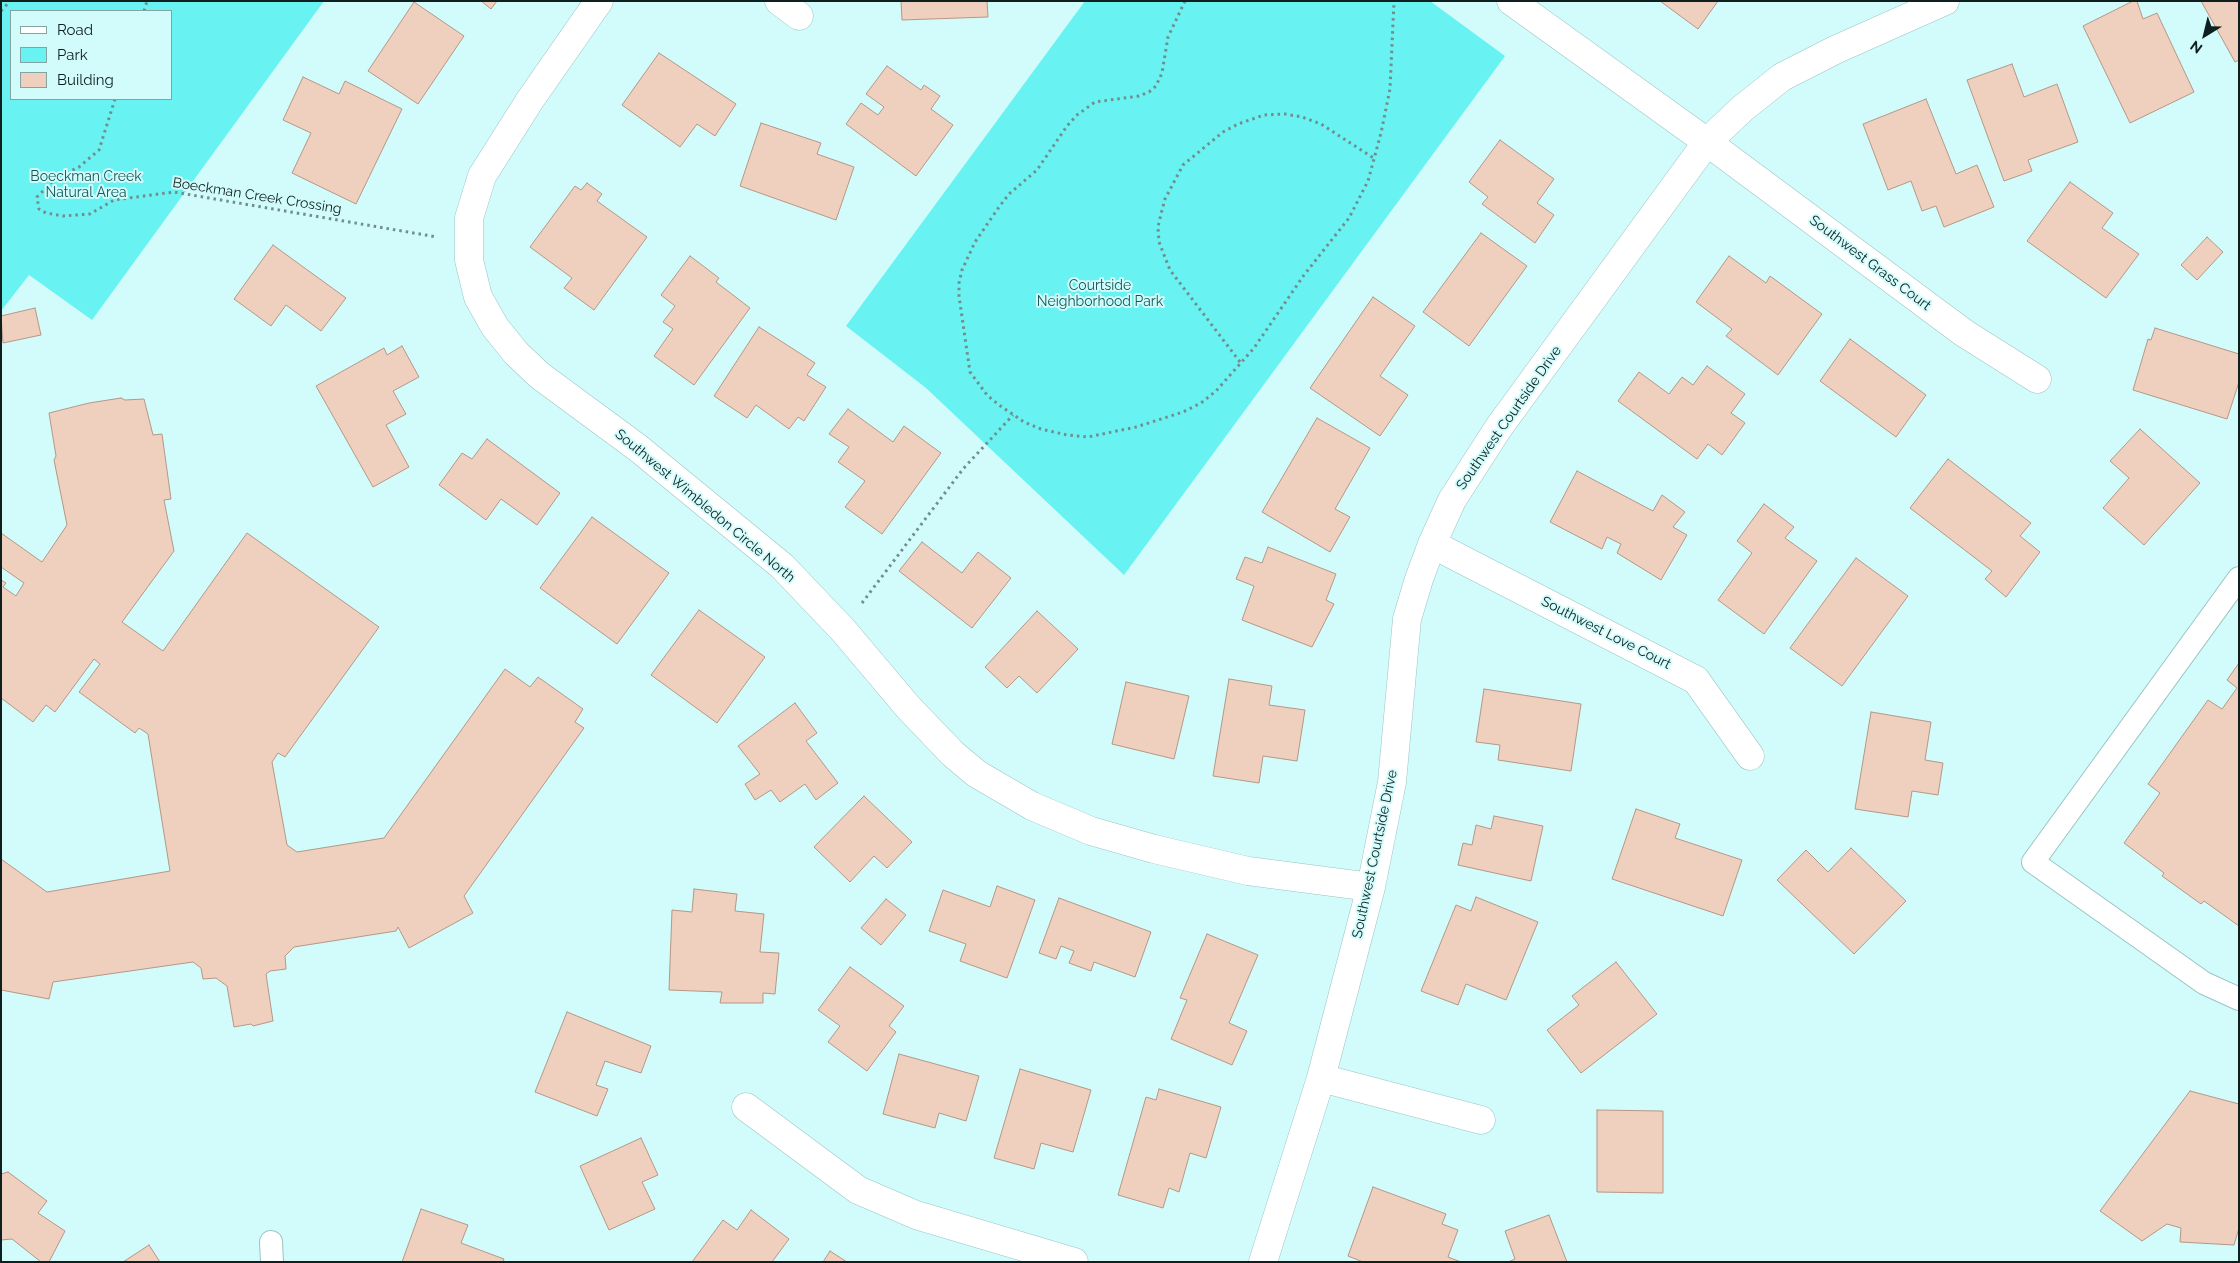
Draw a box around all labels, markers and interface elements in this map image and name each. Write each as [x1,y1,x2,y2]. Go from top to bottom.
legend [10,10,172,100]
north arrow [2180,10,2230,60]
text: Road [57,21,93,39]
text: N [2187,38,2205,57]
text: Park [57,46,88,64]
text: Building [57,71,114,89]
park label: Boeckman Creek Natural Area [30,169,142,202]
street label: Boeckman Creek Crossing [171,174,343,218]
street label: Southwest Grass Court [1806,212,1934,314]
park label: Courtside Neighborhood Park [1037,278,1163,310]
street label: Southwest Courtside Drive [1453,343,1565,493]
street label: Southwest Wimbledon Circle North [612,426,798,586]
street label: Southwest Love Court [1538,593,1674,673]
street label: Southwest Courtside Drive [1349,768,1401,940]

